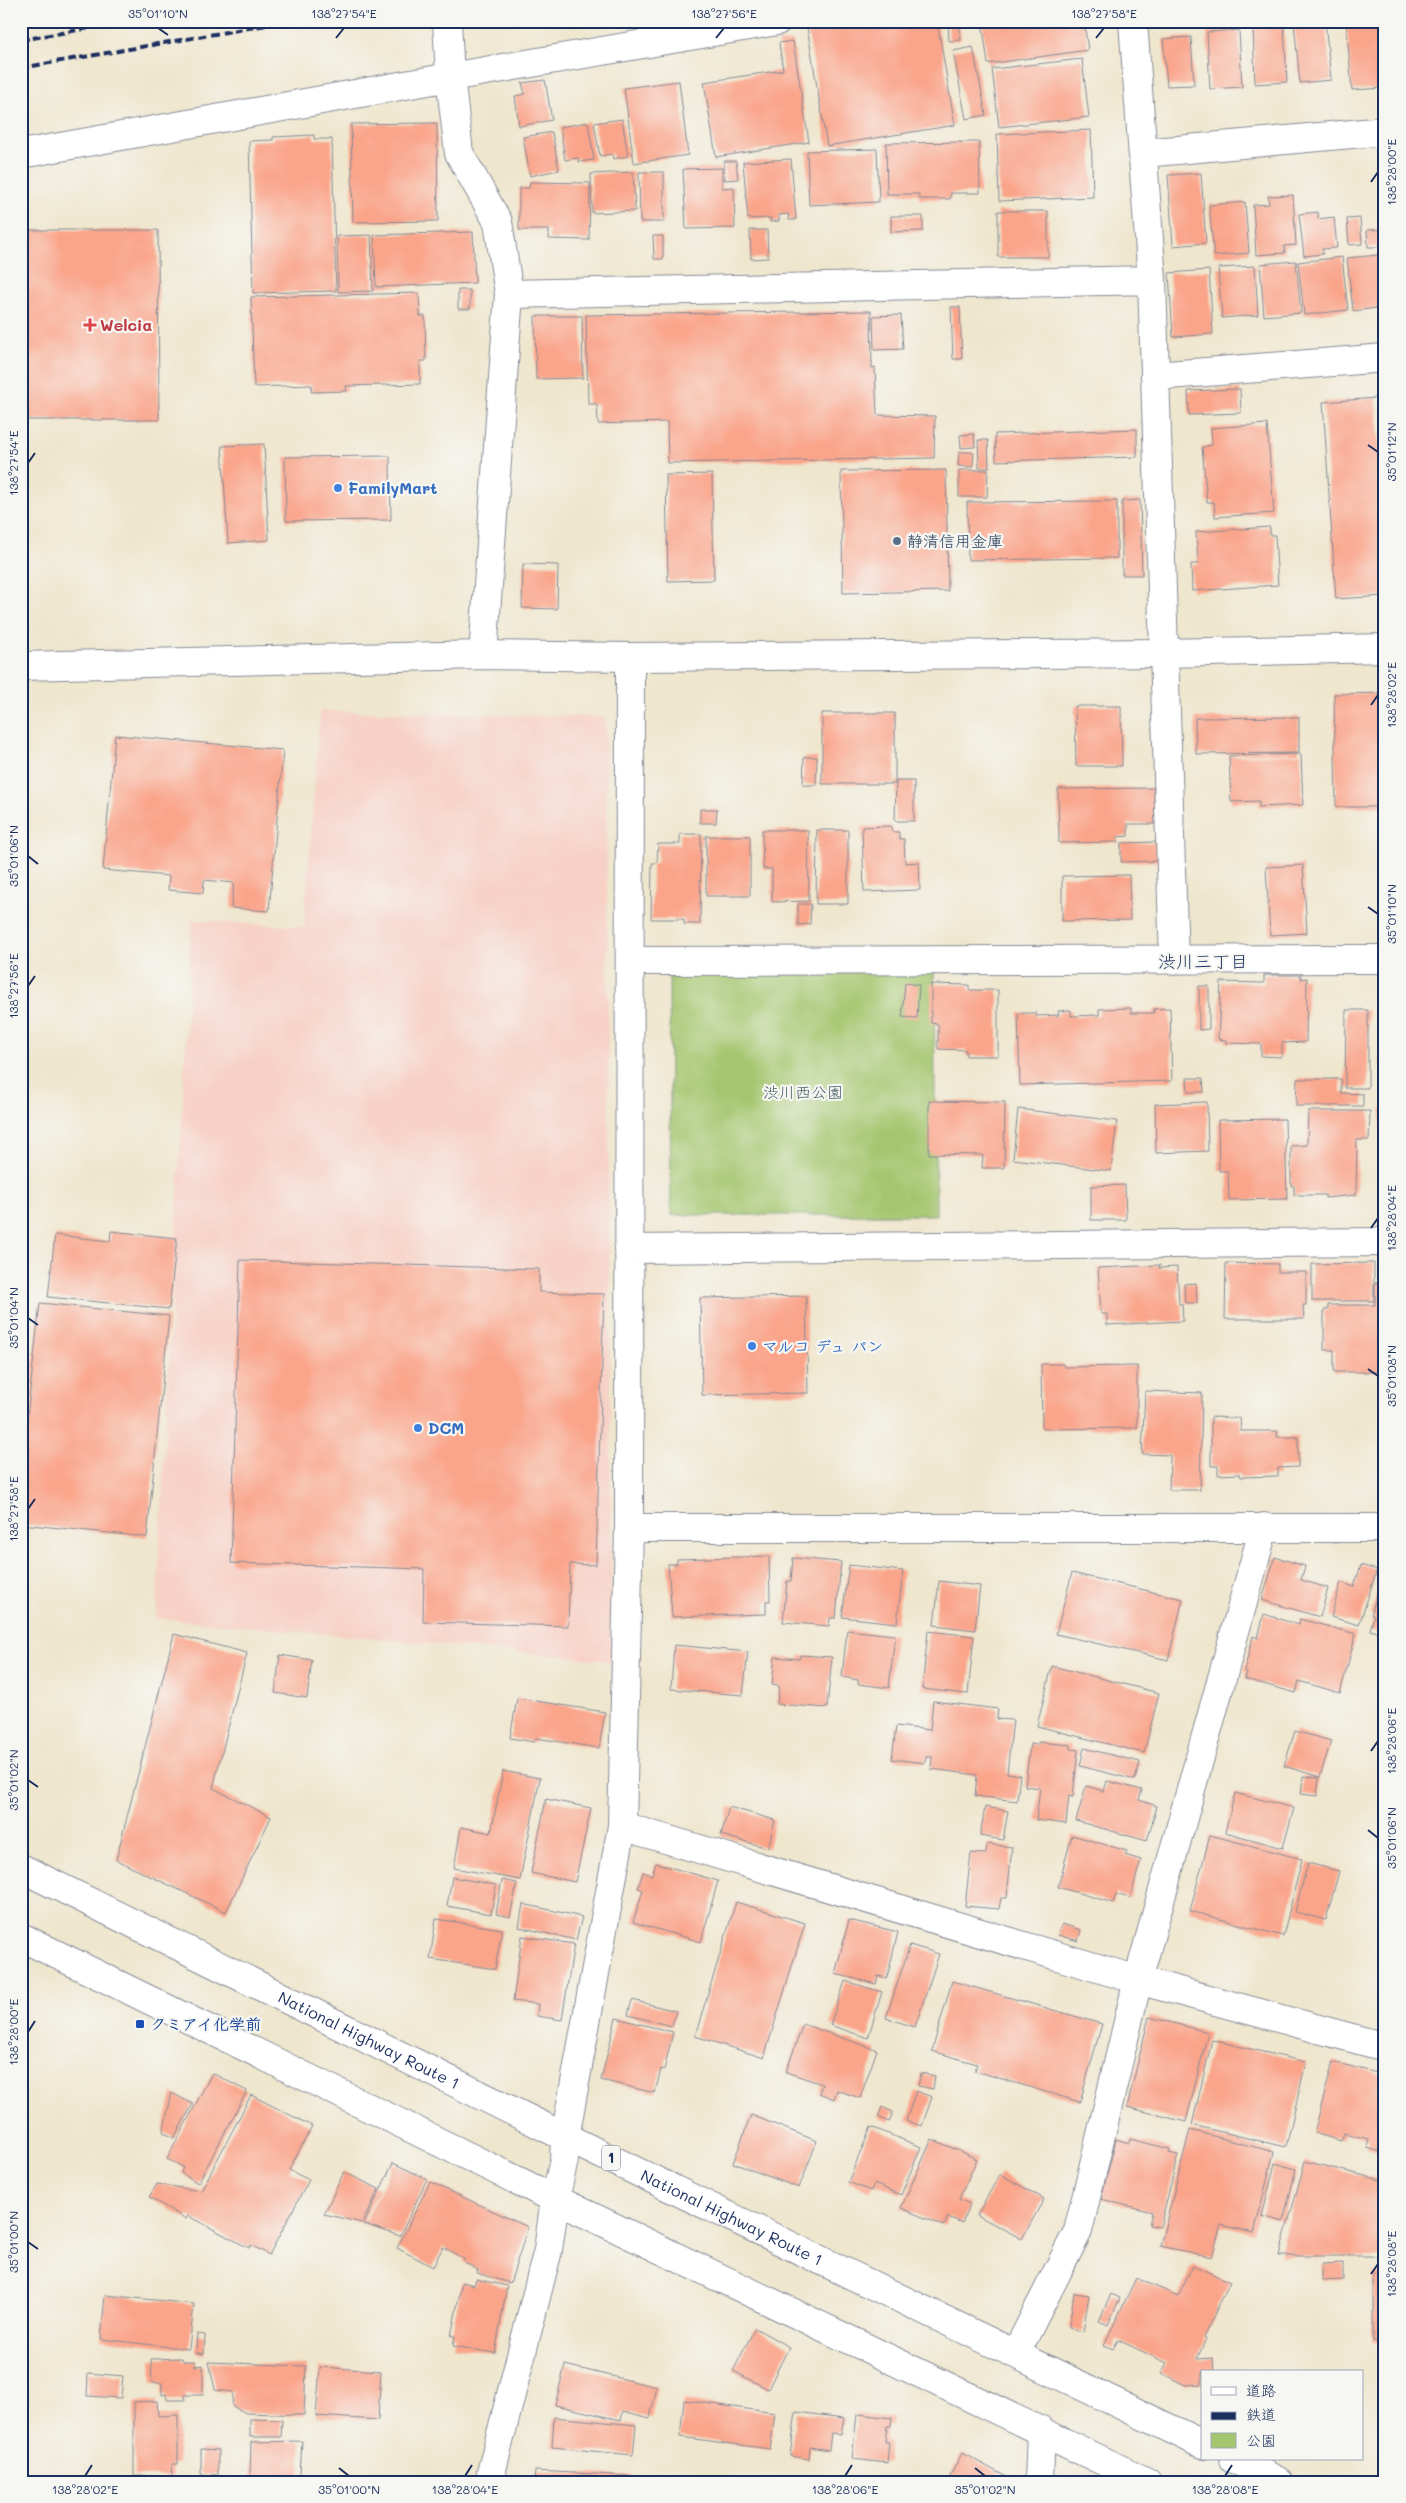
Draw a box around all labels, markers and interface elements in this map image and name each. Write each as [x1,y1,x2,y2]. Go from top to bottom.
text: 35°01'10"N [128,5,188,21]
text: 138°27'54"E [311,5,377,21]
text: 138°27'56"E [691,5,757,21]
text: 138°27'58"E [1071,5,1137,21]
text: 138°28'00"E [1383,138,1399,205]
place label: Welcia [100,314,152,335]
marker: Welcia [84,319,96,331]
text: 35°01'12"N [1383,422,1399,482]
text: 138°27'54"E [5,430,21,496]
place label: FamilyMart [348,477,437,498]
marker: FamilyMart [332,482,344,494]
place label: 静清信用金庫 [907,530,1003,551]
marker: 静清信用金庫 [891,535,903,547]
text: 138°28'02"E [1383,662,1399,728]
text: 35°01'06"N [5,825,21,887]
text: 35°01'10"N [1383,884,1399,944]
district label: 渋川三丁目 [1158,949,1248,973]
text: 138°27'56"E [5,953,21,1019]
park label: 渋川西公園 [763,1081,843,1102]
text: 138°28'04"E [1383,1185,1399,1251]
text: 35°01'04"N [5,1287,21,1349]
place label: マルコ デュ パン [762,1335,884,1356]
marker: マルコ デュ パン [746,1340,758,1352]
text: 35°01'08"N [1383,1345,1399,1407]
place label: DCM [428,1417,464,1438]
marker: DCM [412,1422,424,1434]
text: 138°27'58"E [5,1476,21,1542]
text: 138°28'06"E [1383,1708,1399,1774]
text: 35°01'02"N [5,1749,21,1811]
text: 35°01'06"N [1383,1807,1399,1869]
street label: National Highway Route 1 [275,1986,463,2093]
text: 138°28'00"E [5,1998,21,2065]
place label: クミアイ化学前 [150,2013,261,2034]
marker: クミアイ化学前 [134,2018,146,2030]
road number: 1 [602,2146,620,2170]
street label: National Highway Route 1 [638,2164,826,2270]
text: 35°01'00"N [5,2211,21,2273]
text: 138°28'08"E [1383,2231,1399,2297]
legend [1201,2370,1364,2460]
text: 道路 [1246,2380,1276,2400]
text: 鉄道 [1246,2404,1276,2424]
text: 公園 [1246,2430,1276,2450]
text: 138°28'02"E [52,2481,118,2497]
text: 35°01'00"N [318,2481,380,2497]
text: 138°28'04"E [432,2481,498,2497]
text: 138°28'06"E [812,2481,878,2497]
text: 35°01'02"N [954,2481,1016,2497]
text: 138°28'08"E [1192,2481,1258,2497]

